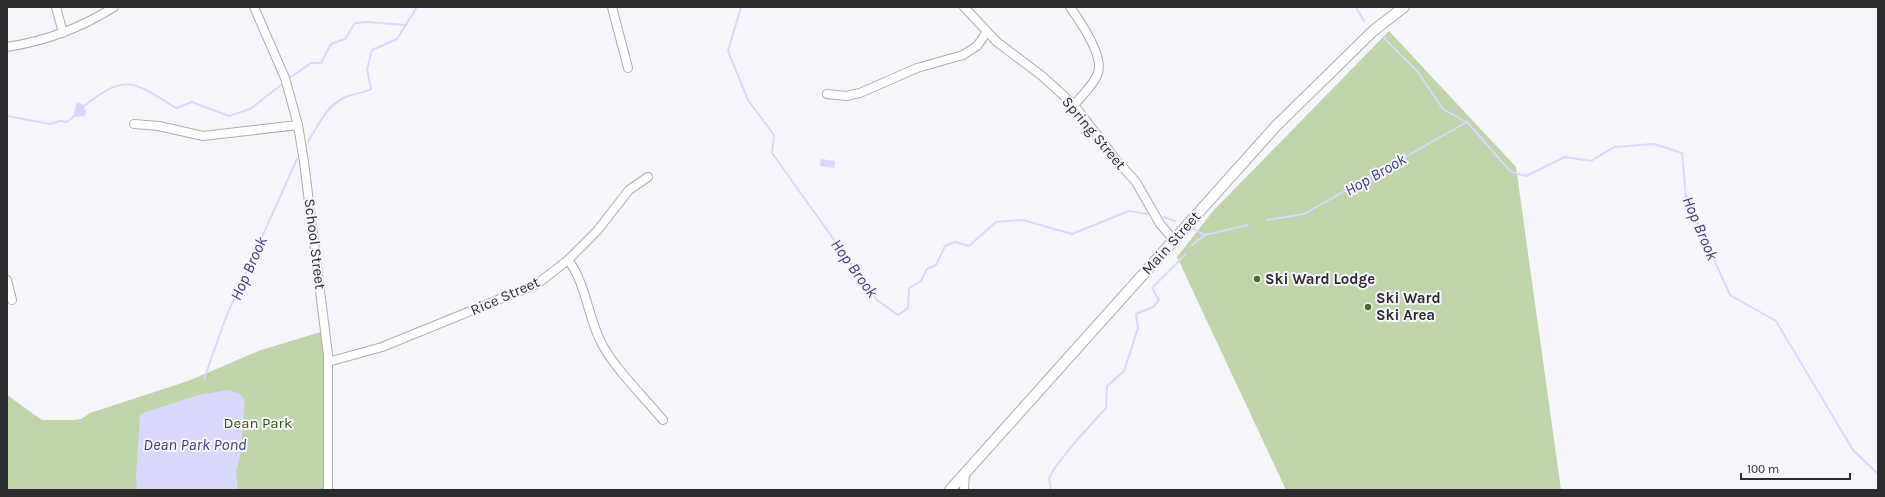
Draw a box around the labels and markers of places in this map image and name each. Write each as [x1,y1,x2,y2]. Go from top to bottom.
place label: Ski Ward Lodge [1265,270,1375,288]
marker: Ski Ward Lodge [1252,274,1262,284]
place label: Ski Ward Ski Area [1376,289,1441,324]
marker: Ski Ward Ski Area [1363,302,1373,312]

